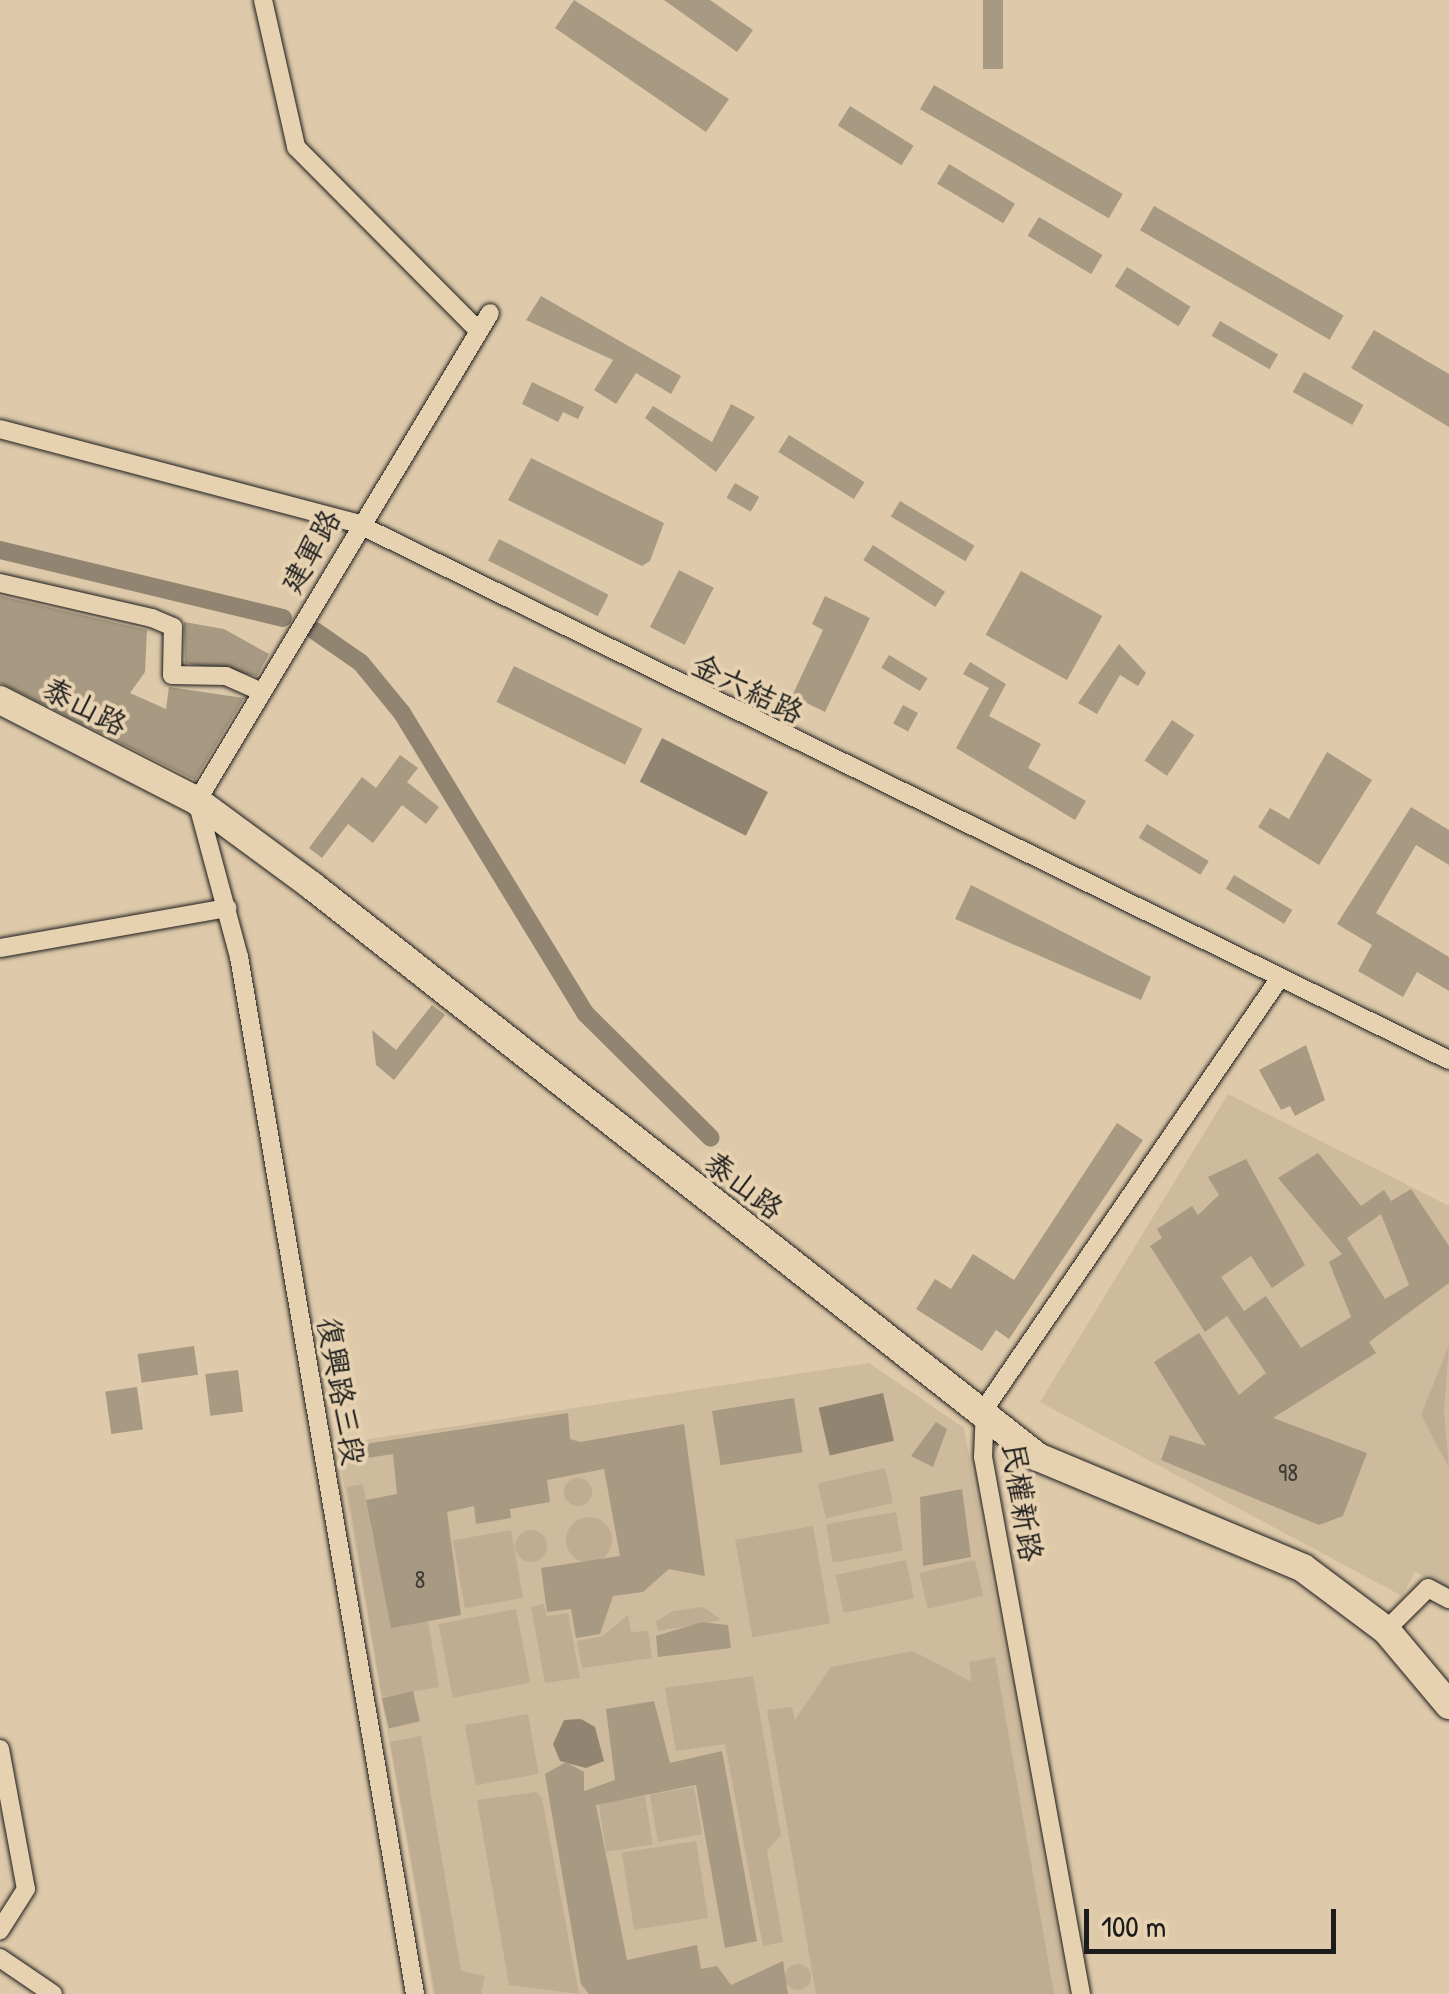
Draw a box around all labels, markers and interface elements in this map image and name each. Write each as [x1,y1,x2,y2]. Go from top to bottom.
street label: 建軍路 [272,503,348,599]
street label: 金六結路 [686,646,810,730]
street label: 泰山路 [37,670,133,742]
street label: 泰山路 [697,1144,791,1226]
street label: 復興路三段 [311,1314,373,1468]
street label: 民權新路 [996,1440,1050,1564]
house number: 98 [1278,1457,1298,1487]
house number: 8 [415,1564,425,1594]
scale bar [1089,1889,1342,1951]
text: 100 m [1101,1906,1166,1946]

